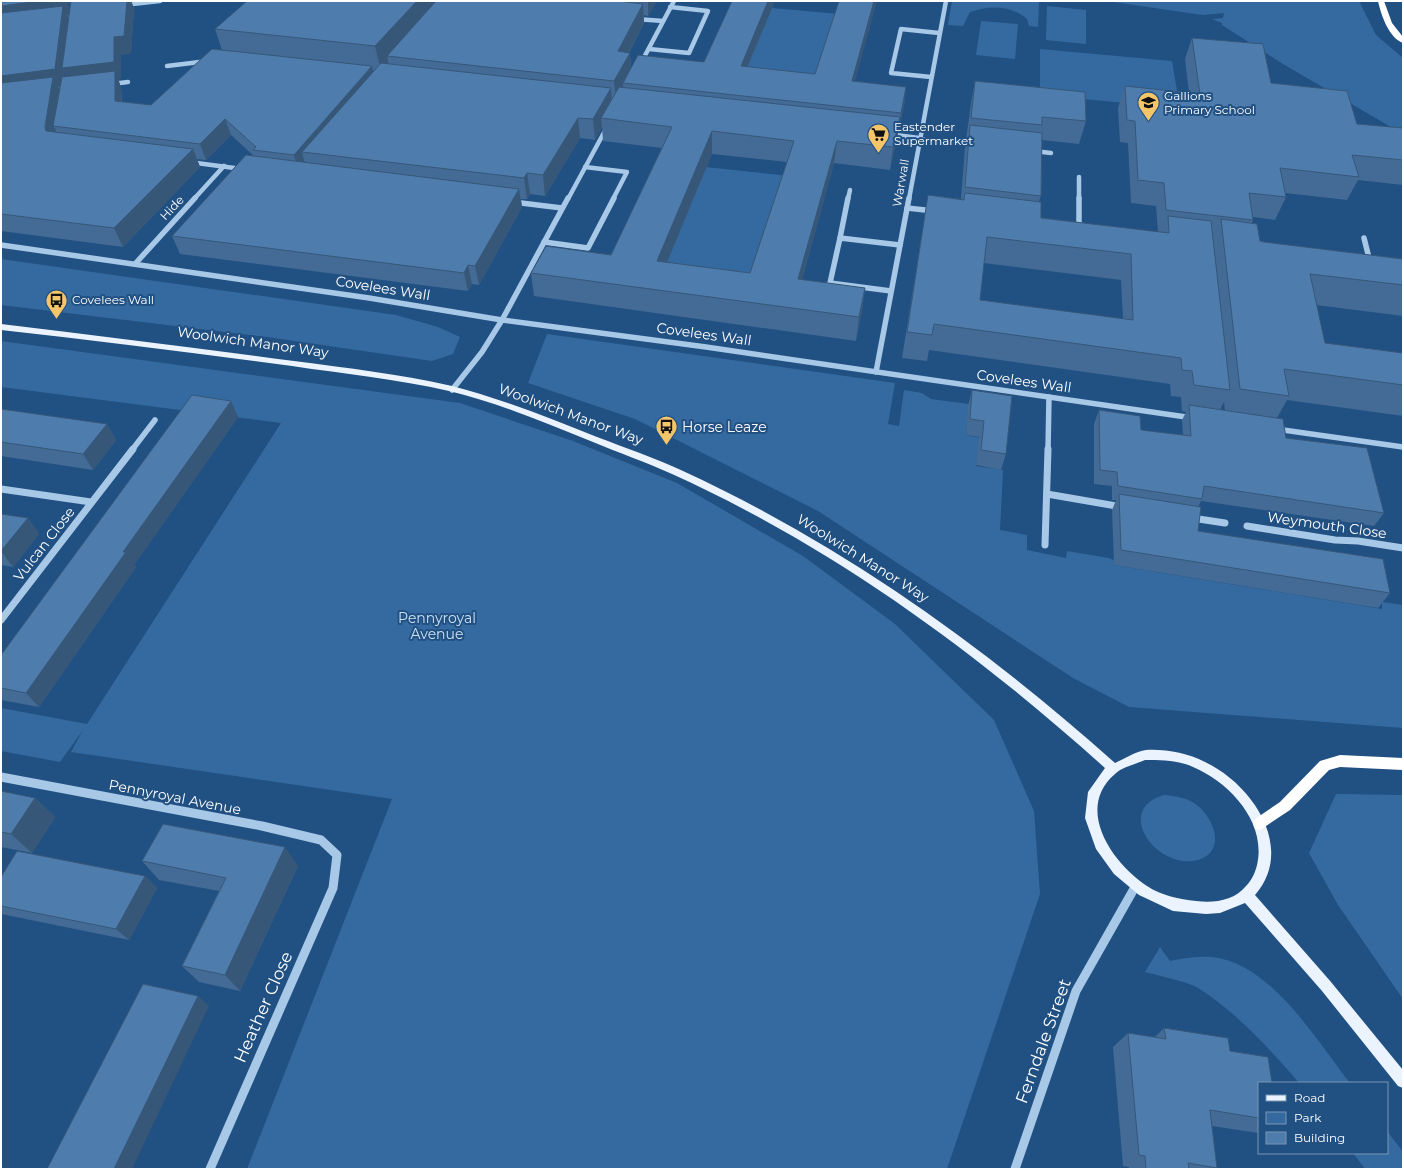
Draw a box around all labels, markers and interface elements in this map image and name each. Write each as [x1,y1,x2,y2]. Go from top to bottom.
place label: Gallions Primary School [1164,88,1255,117]
school or university icon: Gallions Primary School [1136,90,1162,123]
place label: Eastender Supermarket [894,119,973,148]
supermarket icon: Eastender Supermarket [866,121,892,154]
street label: Warwall [889,158,912,208]
street label: Hide [156,192,187,223]
street label: Covelees Wall [334,272,432,304]
bus stop icon: Covelees Wall [44,287,70,320]
place label: Covelees Wall [72,292,154,307]
street label: Covelees Wall [655,318,753,350]
street label: Woolwich Manor Way [176,322,330,362]
street label: Covelees Wall [975,365,1073,397]
street label: Woolwich Manor Way [496,379,646,449]
bus stop icon: Horse Leaze [653,414,679,447]
place label: Horse Leaze [682,418,767,436]
street label: Vulcan Close [9,503,79,585]
street label: Weymouth Close [1266,508,1388,542]
street label: Woolwich Manor Way [794,510,933,606]
park label: Pennyroyal Avenue [398,609,476,643]
street label: Pennyroyal Avenue [107,775,243,819]
street label: Heather Close [230,948,296,1066]
street label: Ferndale Street [1011,976,1075,1106]
legend [1258,1082,1388,1154]
text: Road [1294,1090,1325,1105]
text: Park [1294,1110,1322,1125]
text: Building [1294,1130,1345,1145]

